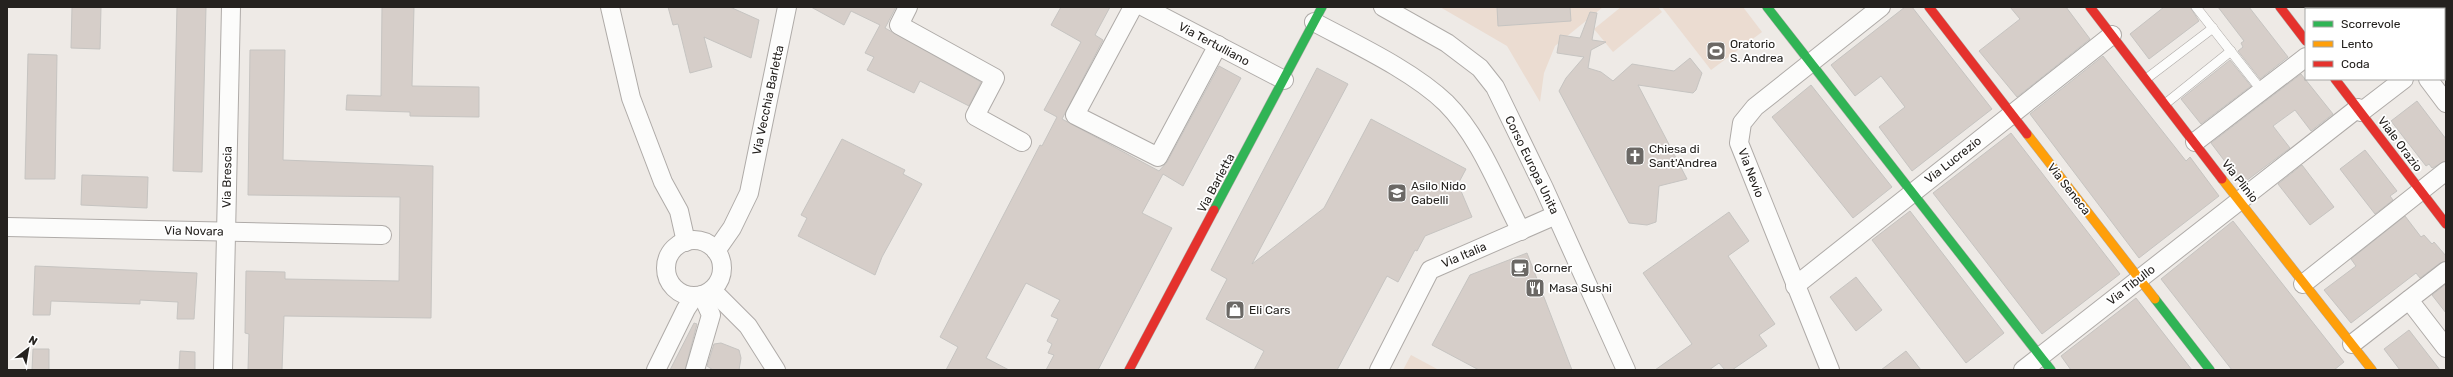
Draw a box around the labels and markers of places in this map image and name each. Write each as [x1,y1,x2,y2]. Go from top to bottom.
place label: Oratorio S. Andrea [1730,37,1783,65]
sports icon: Oratorio S. Andrea [1705,40,1727,62]
place label: Chiesa di Sant'Andrea [1649,142,1717,170]
church icon: Chiesa di Sant'Andrea [1624,145,1646,167]
place label: Asilo Nido Gabelli [1411,179,1466,207]
school or university icon: Asilo Nido Gabelli [1386,182,1408,204]
cafe icon: Corner [1509,257,1531,279]
place label: Corner [1534,261,1572,275]
restaurant icon: Masa Sushi [1524,277,1546,299]
place label: Masa Sushi [1549,281,1612,295]
shop icon: Eli Cars [1224,299,1246,321]
place label: Eli Cars [1249,303,1290,317]

